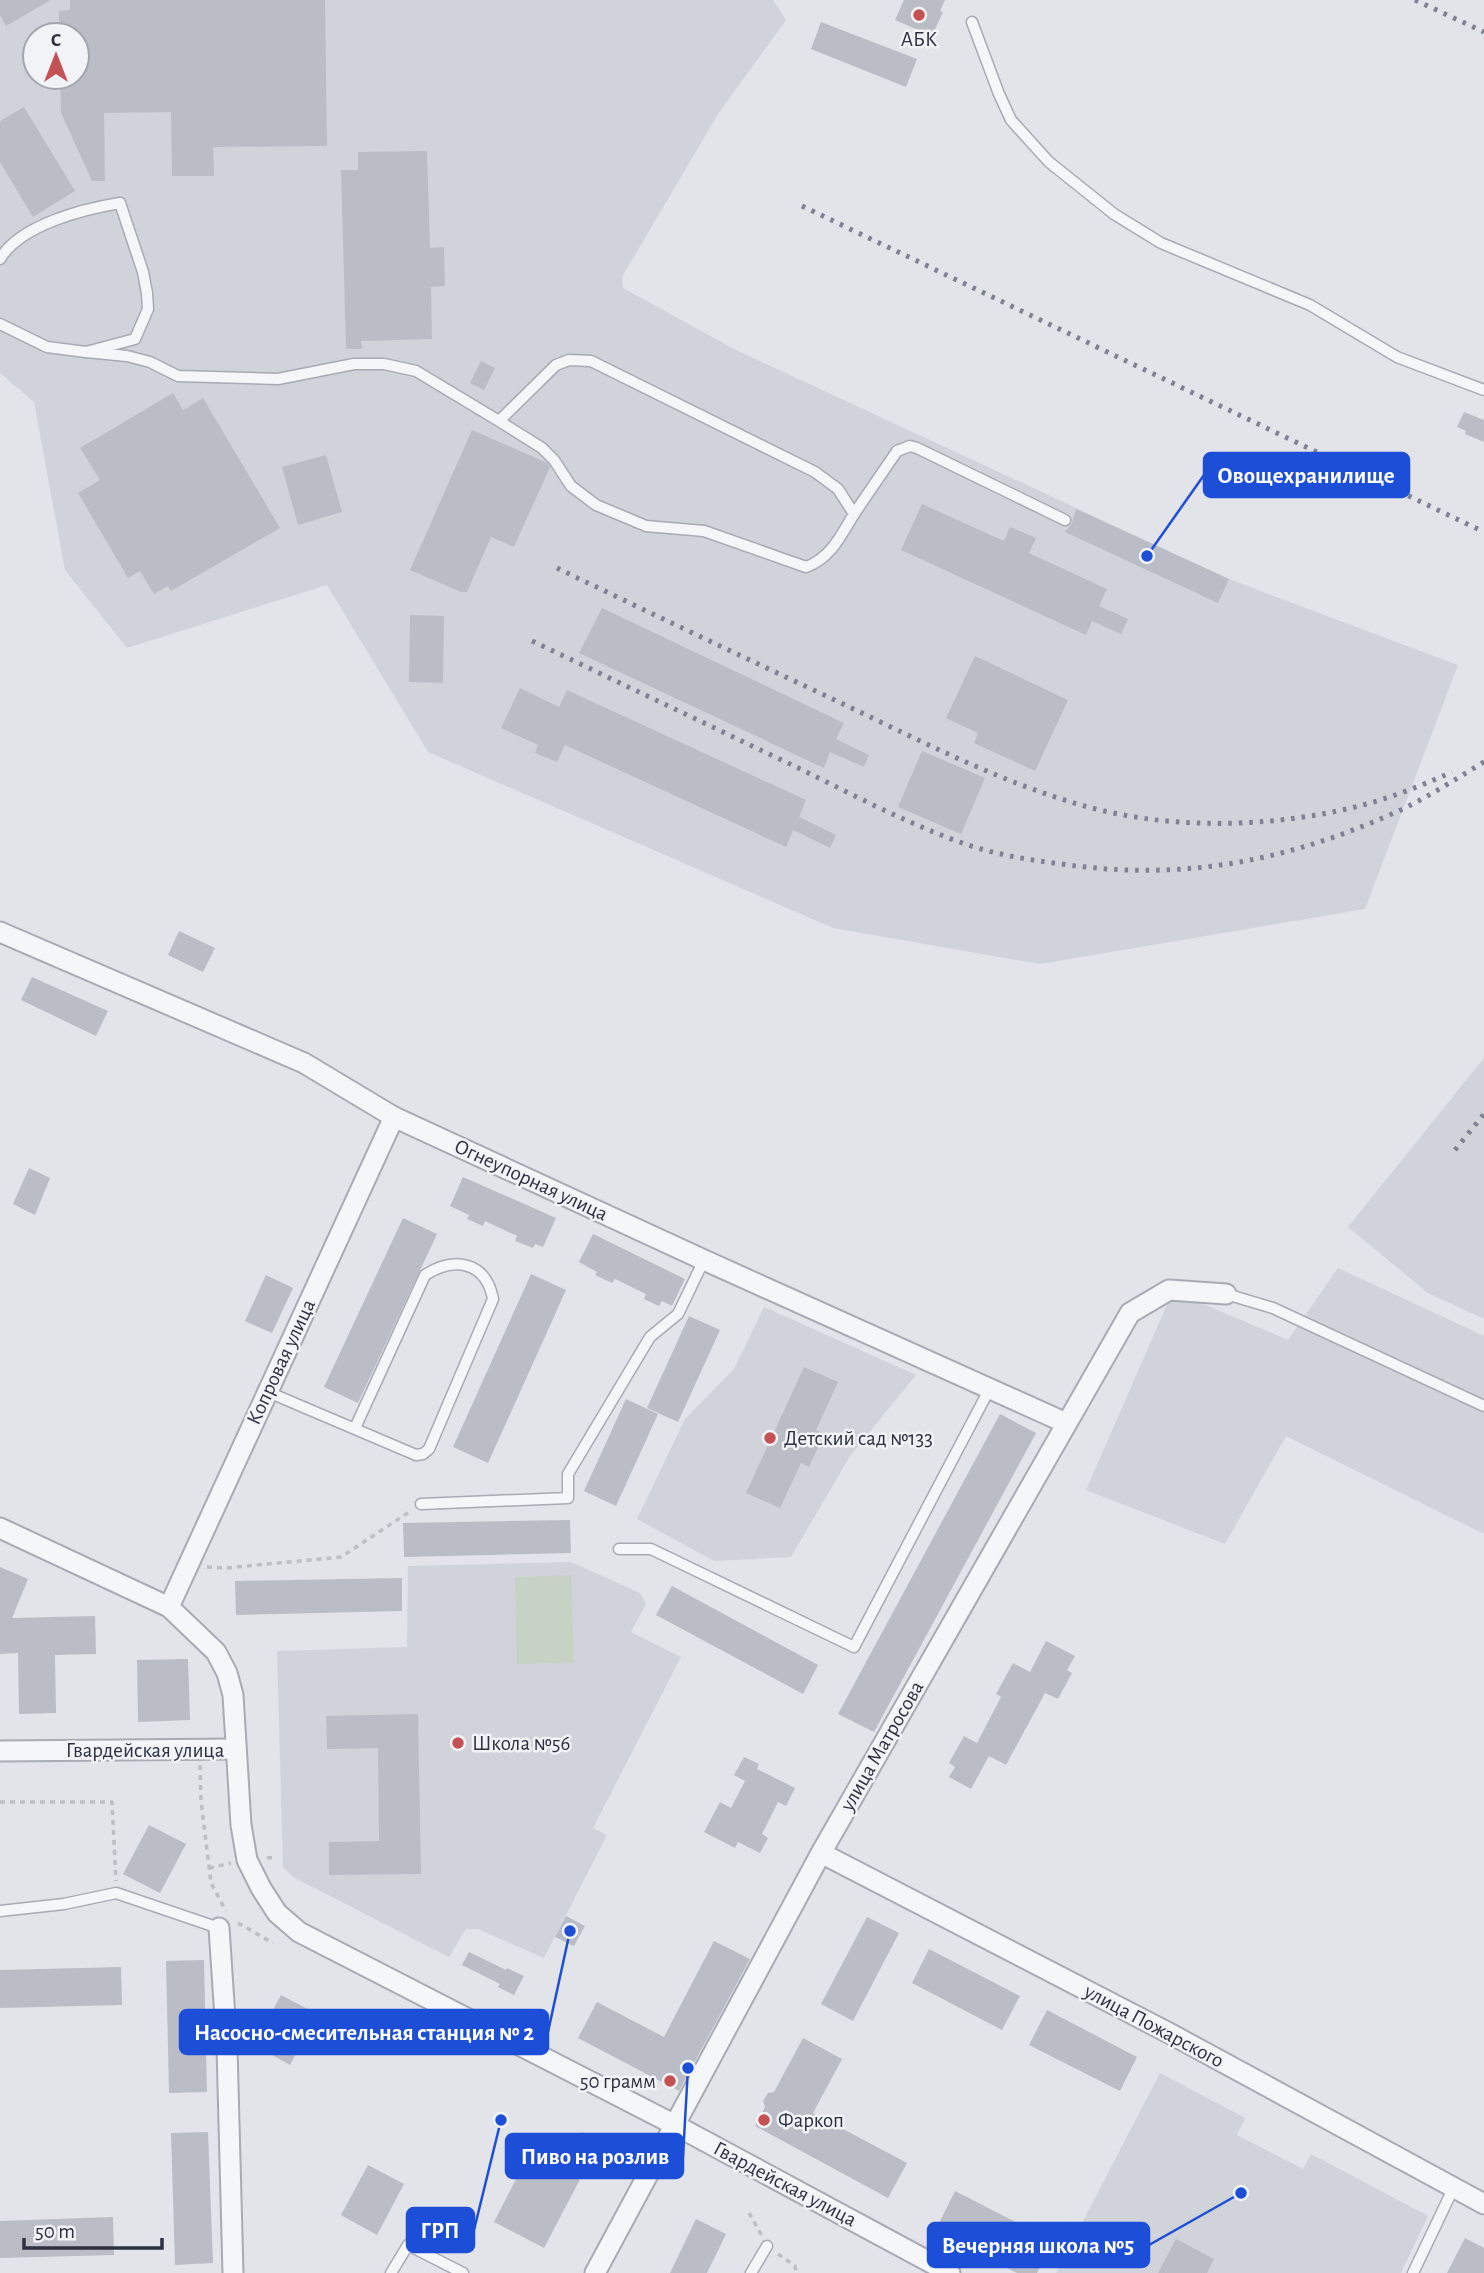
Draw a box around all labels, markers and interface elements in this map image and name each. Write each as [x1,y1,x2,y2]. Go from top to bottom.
marker: АБК [911,7,927,23]
north arrow [21,21,91,91]
place label: АБК [901,29,937,50]
text: С [51,31,61,50]
callout: Овощехранилище [1204,453,1409,497]
text: Овощехранилище [1217,465,1395,488]
street label: Огнеупорная улица [451,1135,611,1225]
street label: Копровая улица [243,1296,319,1428]
place label: Детский сад №133 [784,1428,933,1449]
marker: Детский сад №133 [762,1430,778,1446]
street label: улица Матросова [836,1677,928,1815]
place label: Школа №56 [472,1733,570,1754]
marker: Школа №56 [450,1735,466,1751]
street label: Гвардейская улица [66,1740,225,1761]
street label: улица Пожарского [1080,1980,1227,2072]
callout: Насосно-смесительная станция № 2 [180,2010,548,2054]
text: Насосно-смесительная станция № 2 [194,2022,534,2045]
place label: 50 грамм [580,2071,656,2092]
marker: 50 грамм [662,2073,678,2089]
place label: Фаркоп [778,2110,844,2131]
marker: Фаркоп [756,2112,772,2128]
callout: Пиво на розлив [506,2134,683,2178]
street label: Гвардейская улица [710,2138,860,2231]
text: Пиво на розлив [521,2146,669,2169]
scale bar [24,2206,163,2250]
callout: ГРП [407,2208,474,2252]
text: ГРП [420,2220,460,2243]
text: 50 m [35,2221,75,2242]
callout: Вечерняя школа №5 [928,2223,1149,2267]
text: Вечерняя школа №5 [942,2235,1134,2258]

